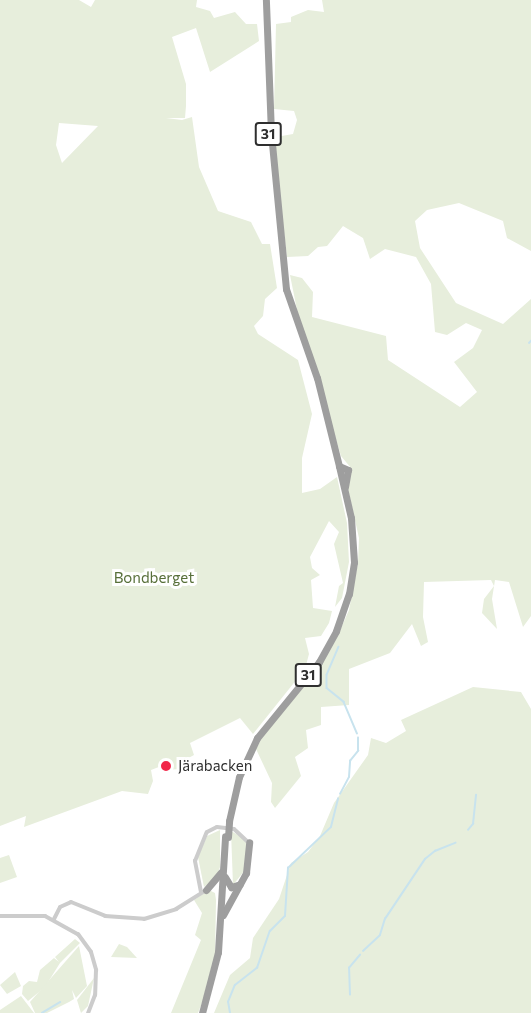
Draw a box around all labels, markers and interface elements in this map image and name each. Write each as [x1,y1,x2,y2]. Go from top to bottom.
road number: 31 [254,123,282,145]
park label: Bondberget [114,569,194,587]
road number: 31 [294,664,322,686]
place label: Järabacken [178,757,252,775]
marker: Järabacken [159,759,173,773]

